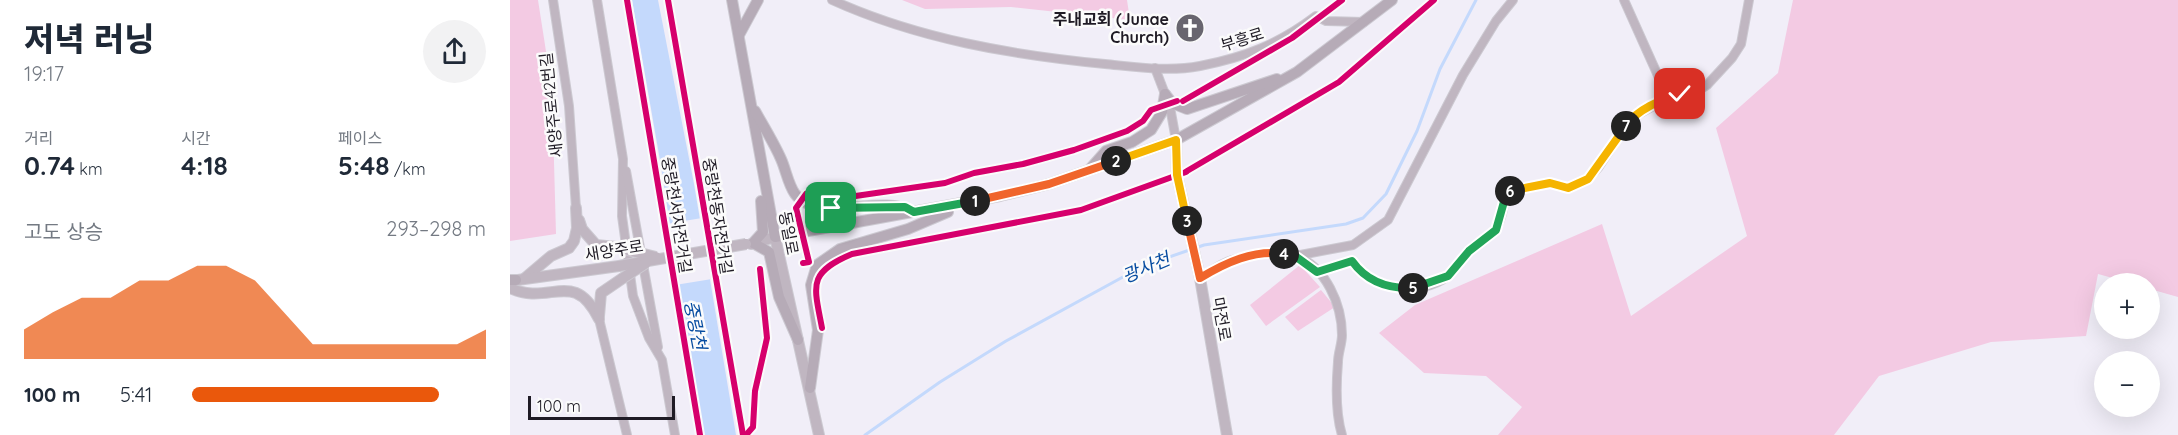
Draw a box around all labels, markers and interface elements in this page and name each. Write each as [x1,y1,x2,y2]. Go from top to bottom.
place label: 주내교회 (Junae Church) [1053,9,1169,47]
church icon: 주내교회 (Junae Church) [1174,12,1206,44]
text: 저녁 러닝 [24,18,155,59]
button: share [423,20,486,83]
street label: 부흥로 [1218,23,1266,55]
street label: 새양주로42번길 [536,51,566,159]
text: 19:17 [24,61,64,86]
pin [1654,68,1705,119]
icon: check [1663,77,1696,110]
pin: 7 [1611,111,1641,141]
text: 7 [1622,116,1630,136]
text: 거리 [24,128,53,148]
text: 시간 [181,128,210,148]
text: 페이스 [338,128,382,148]
pin: 2 [1101,146,1131,176]
text: 0.74 [24,149,75,182]
text: 4:18 [181,149,228,182]
text: 5:48 [338,149,390,182]
text: 2 [1111,151,1121,171]
street label: 중랑천서자전거길 [658,155,696,275]
street label: 중랑천동자전거길 [699,156,737,276]
text: km [75,159,103,179]
text: /km [390,159,426,179]
pin: 6 [1495,176,1525,206]
text: 6 [1506,181,1514,201]
pin [805,182,856,233]
pin: 1 [960,186,990,216]
icon: arrive [814,191,847,224]
text: 1 [972,191,978,211]
pin: 3 [1172,206,1202,236]
street label: 동일로 [775,209,803,257]
text: 3 [1183,211,1191,231]
text: 293–298 m [386,216,486,241]
text: 고도 상승 [24,219,103,244]
street label: 새양주로 [583,235,645,264]
pin: 4 [1269,239,1299,269]
text: 4 [1279,244,1289,264]
water label: 광사천 [1118,246,1175,288]
pin: 5 [1398,273,1428,303]
map controls [2094,273,2160,417]
button: + [2094,273,2160,339]
text: 5 [1408,278,1418,298]
street label: 마전로 [1208,296,1236,343]
water label: 중랑천 [679,298,712,354]
button: − [2094,351,2160,417]
text: 100 m [24,382,80,407]
text: 5:41 [120,382,152,407]
scale bar [528,393,675,420]
text: 100 m [537,396,581,416]

